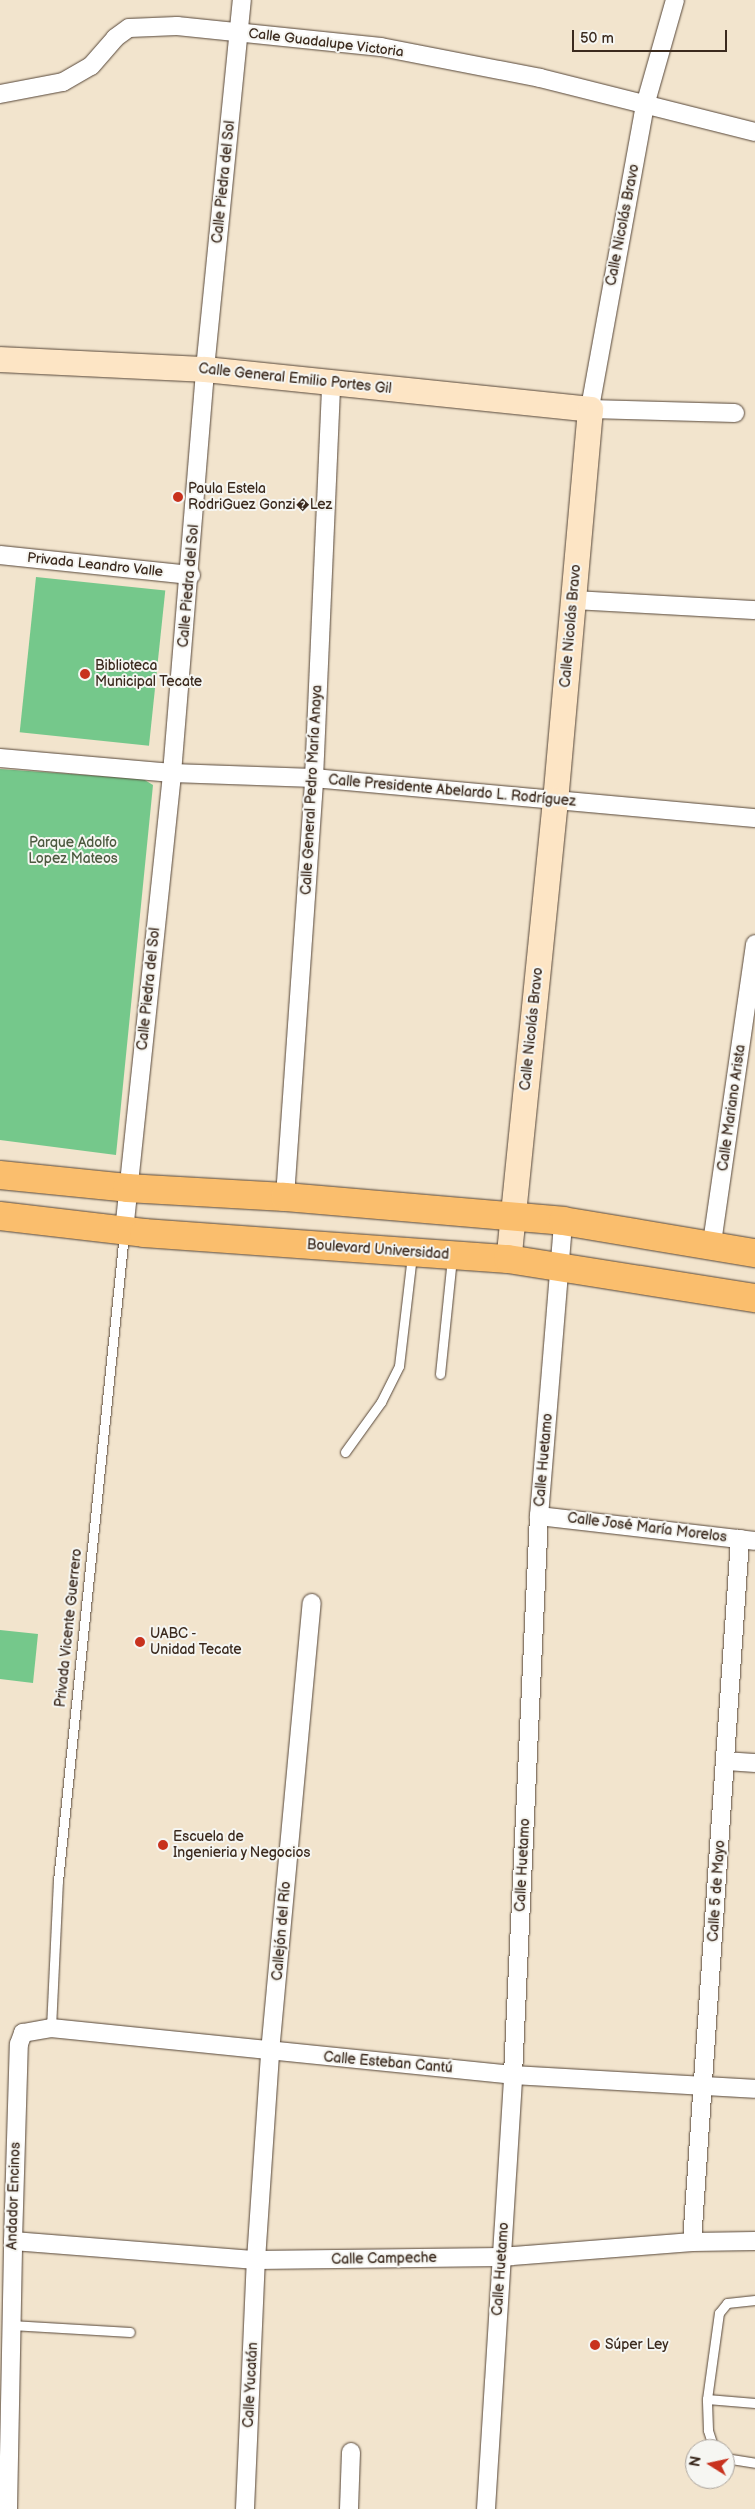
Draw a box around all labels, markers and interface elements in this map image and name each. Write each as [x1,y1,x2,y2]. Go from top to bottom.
scale bar [575,20,730,52]
street label: Calle Guadalupe Victoria [247,25,405,61]
text: 50 m [580,29,614,48]
street label: Calle Piedra del Sol [209,120,239,244]
street label: Calle Nicolás Bravo [603,163,643,287]
street label: Calle General Emilio Portes Gil [198,361,392,397]
place label: Paula Estela RodriGuez Gonzi�Lez [188,481,332,514]
marker: Paula Estela RodriGuez Gonzi�Lez [172,491,184,503]
street label: Calle Piedra del Sol [175,524,203,648]
street label: Privada Leandro Valle [26,549,164,581]
street label: Calle Nicolás Bravo [557,564,585,688]
place label: Biblioteca Municipal Tecate [95,658,203,690]
marker: Biblioteca Municipal Tecate [79,668,91,680]
street label: Calle General Pedro María Anaya [298,685,326,895]
street label: Calle Presidente Abelardo L. Rodríguez [328,772,576,810]
park label: Parque Adolfo Lopez Mateos [28,835,118,868]
street label: Calle Piedra del Sol [134,927,164,1051]
street label: Calle Nicolás Bravo [517,967,547,1091]
street label: Calle Mariano Arista [715,1044,749,1172]
street label: Boulevard Universidad [306,1237,450,1263]
street label: Calle Huetamo [532,1413,556,1507]
street label: Calle José María Morelos [566,1510,728,1546]
street label: Privada Vicente Guerrero [52,1548,86,1708]
place label: UABC - Unidad Tecate [150,1626,242,1658]
marker: UABC - Unidad Tecate [134,1636,146,1648]
street label: Calle Huetamo [512,1818,534,1912]
place label: Escuela de Ingenieria y Negocios [173,1829,312,1861]
marker: Escuela de Ingenieria y Negocios [157,1839,169,1851]
street label: Calle 5 de Mayo [705,1840,729,1942]
street label: Callejón del Río [269,1881,295,1981]
street label: Calle Esteban Cantú [323,2049,453,2077]
street label: Andador Encinos [4,2142,24,2250]
street label: Calle Huetamo [489,2222,513,2316]
street label: Calle Campeche [331,2250,437,2268]
place label: Súper Ley [605,2337,669,2353]
marker: Súper Ley [589,2339,601,2351]
street label: Calle Yucatán [240,2341,262,2429]
north arrow [685,2439,735,2489]
text: N [686,2455,705,2468]

